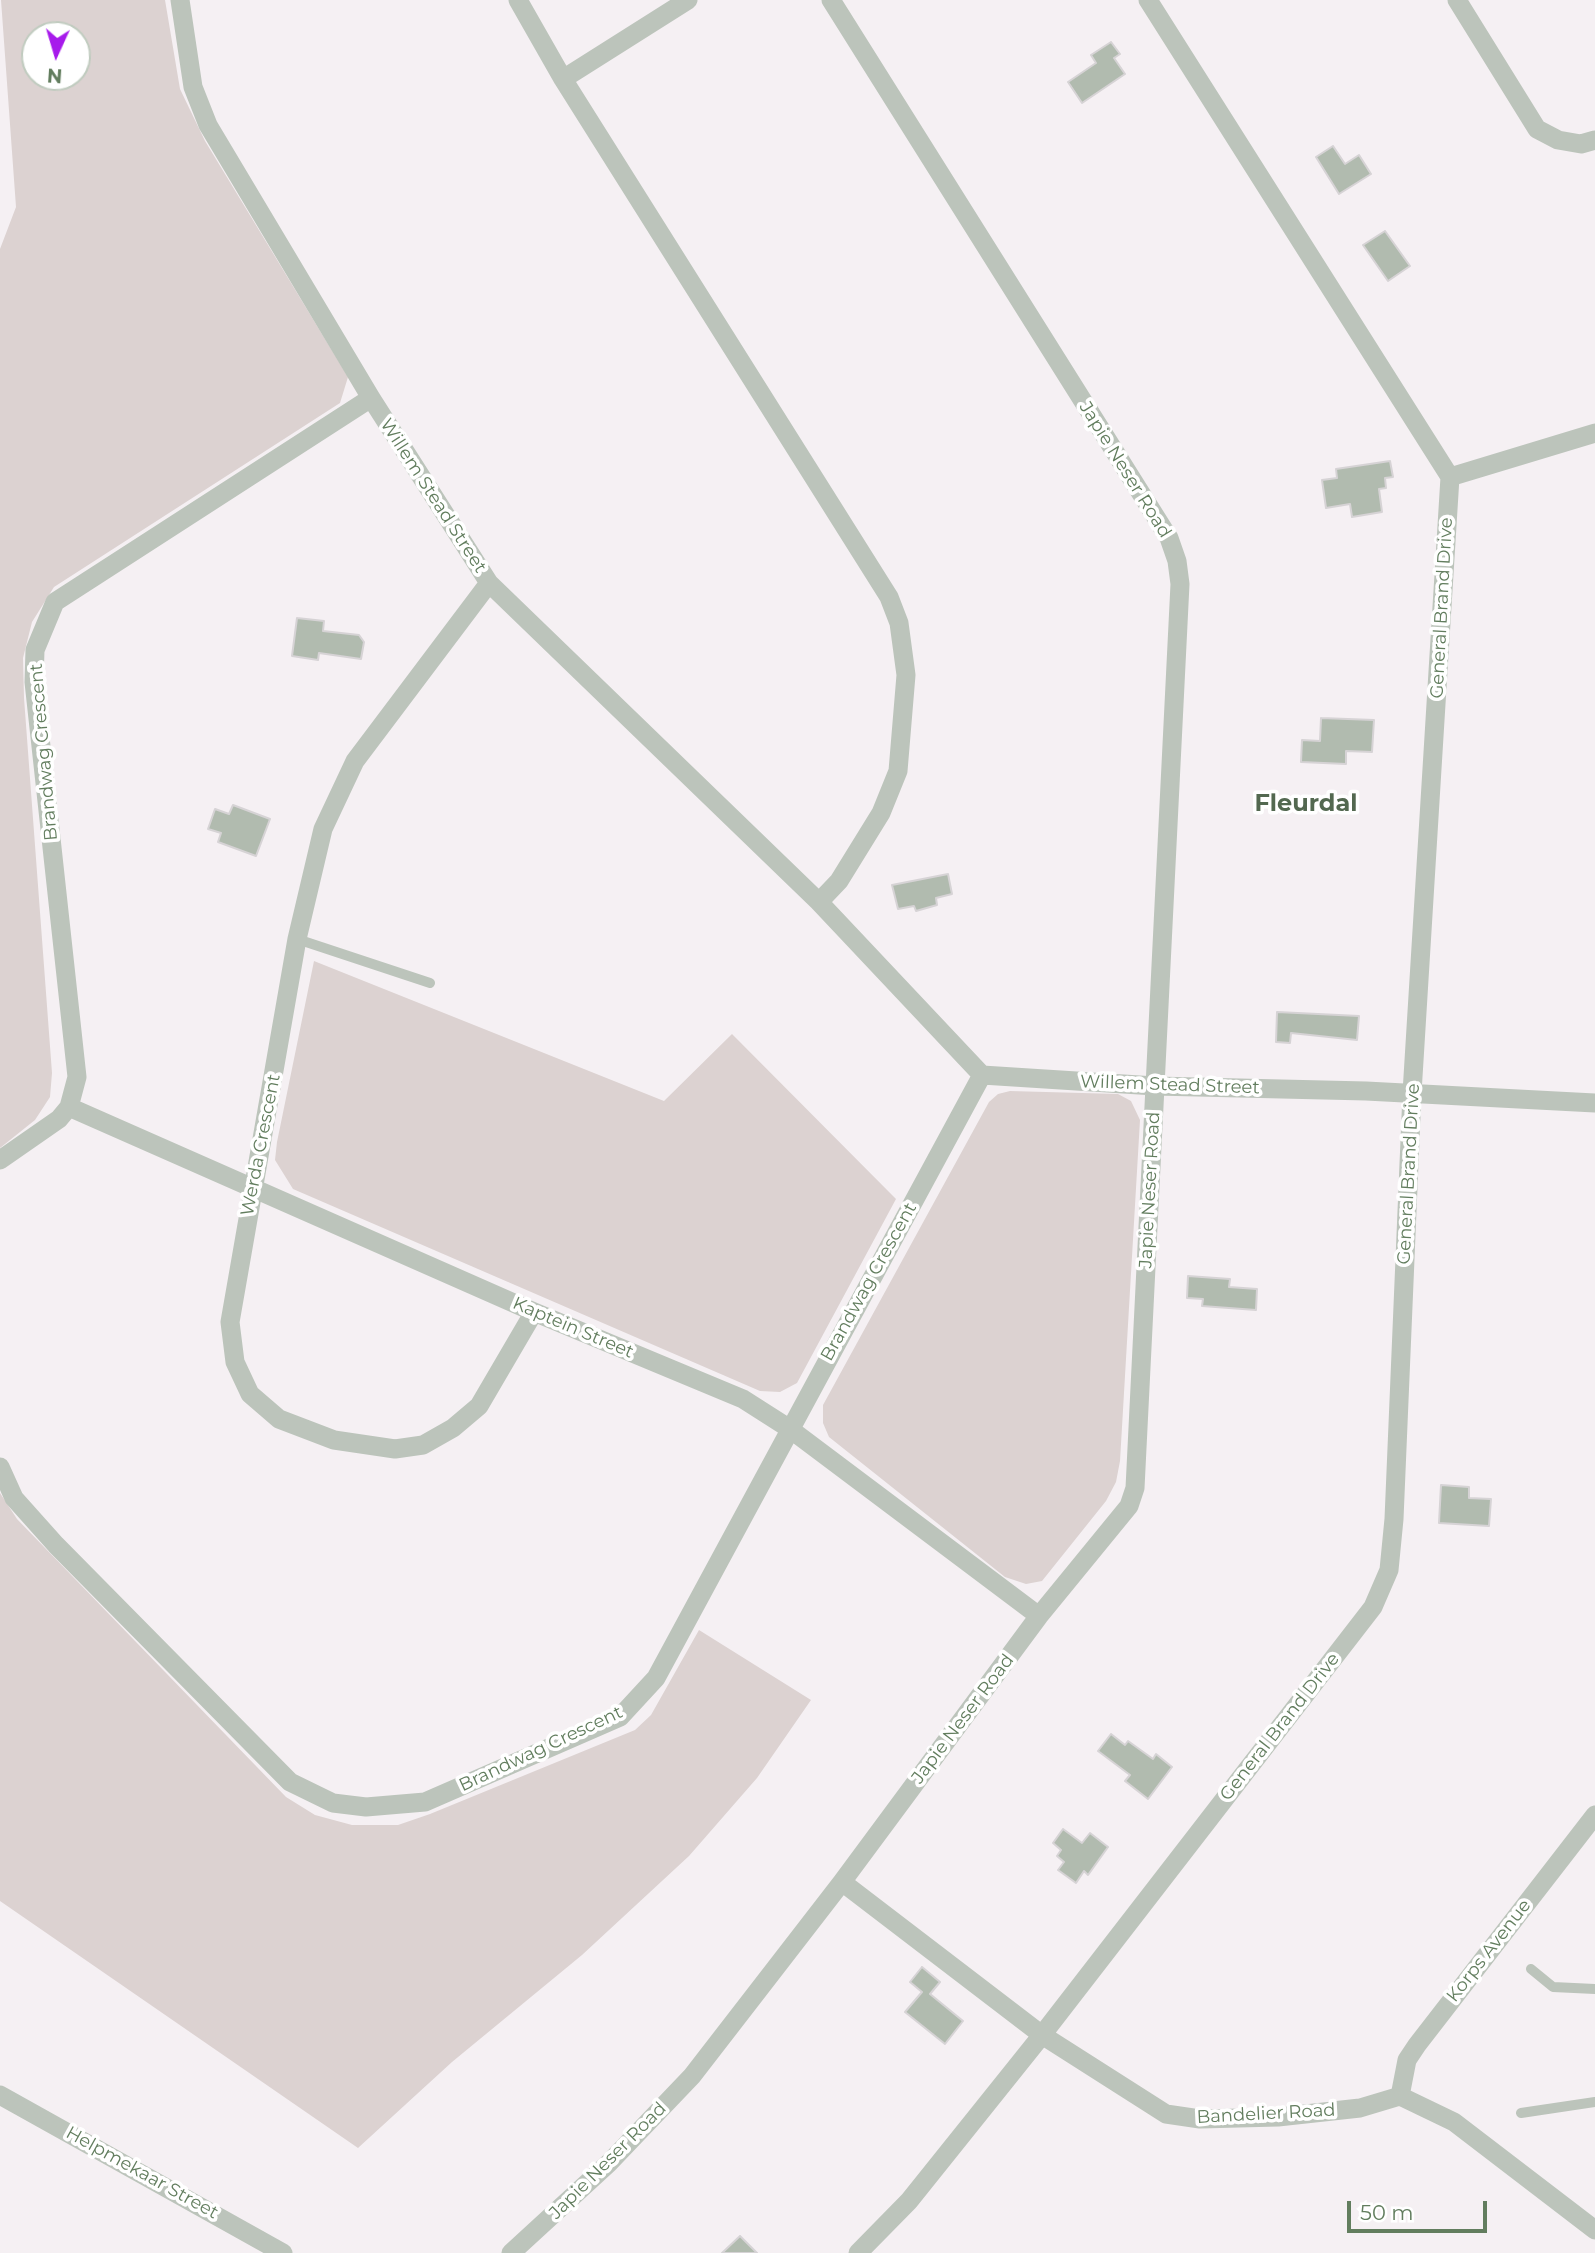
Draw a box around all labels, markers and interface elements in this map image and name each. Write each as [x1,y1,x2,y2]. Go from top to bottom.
north arrow [21,21,91,91]
text: N [46,63,63,87]
street label: Japie Neser Road [1074,398,1176,542]
street label: Willem Stead Street [375,415,491,577]
street label: General Brand Drive [1426,517,1458,699]
street label: Brandwag Crescent [25,662,63,842]
district label: Fleurdal [1255,790,1357,818]
street label: Willem Stead Street [1080,1071,1260,1099]
street label: Werda Crescent [237,1072,285,1218]
street label: General Brand Drive [1393,1083,1425,1265]
street label: Japie Neser Road [1135,1111,1165,1269]
street label: Brandwag Crescent [816,1199,922,1365]
street label: Kaptein Street [509,1293,637,1363]
street label: General Brand Drive [1216,1649,1344,1805]
street label: Japie Neser Road [907,1650,1019,1788]
street label: Brandwag Crescent [456,1702,626,1796]
street label: Korps Avenue [1442,1895,1536,2007]
street label: Japie Neser Road [545,2098,671,2224]
street label: Bandelier Road [1196,2100,1336,2128]
street label: Helpmekaar Street [62,2122,222,2224]
scale bar [1350,2186,1490,2230]
text: 50 m [1360,2200,1414,2225]

